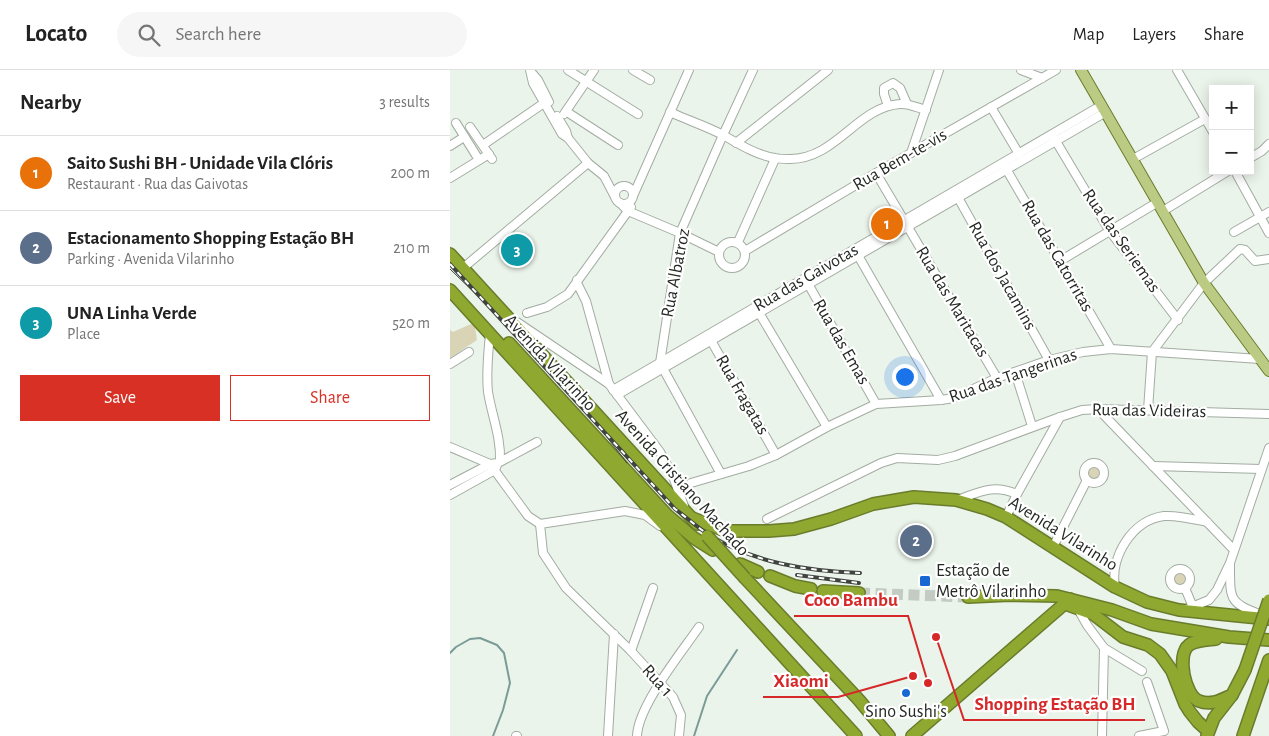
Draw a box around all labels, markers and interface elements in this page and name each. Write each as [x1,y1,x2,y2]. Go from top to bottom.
search box [117,12,467,57]
icon: search [135,21,163,49]
text: Locato [25,22,87,46]
text: Search here [175,25,261,44]
text: Map [1073,26,1104,44]
text: Layers [1132,26,1176,44]
text: Share [1204,26,1244,44]
map controls [1209,85,1254,175]
button: + [1209,85,1254,130]
text: Nearby [20,92,81,113]
text: 3 results [379,94,430,110]
street label: Rua Bem-te-vis [850,126,950,194]
button: − [1209,130,1254,175]
text: Saito Sushi BH - Unidade Vila Clóris [67,154,333,173]
text: 1 [33,165,39,181]
text: 200 m [390,165,430,181]
text: Restaurant · Rua das Gaivotas [67,176,248,192]
street label: Rua das Seriemas [1079,186,1163,296]
street label: Rua das Catorritas [1018,197,1096,315]
pin: 1 [871,205,903,243]
street label: Rua dos Jacamins [965,219,1039,333]
street label: Rua Albatroz [659,227,693,319]
text: Estacionamento Shopping Estação BH [67,229,354,248]
pin: 3 [501,231,533,269]
text: 2 [32,240,40,256]
text: 210 m [393,240,430,256]
street label: Rua das Gaivotas [751,241,861,315]
street label: Rua das Maritacas [912,244,992,360]
text: Parking · Avenida Vilarinho [67,251,234,267]
street label: Rua das Emas [809,296,873,388]
text: UNA Linha Verde [67,304,197,323]
street label: Avenida Vilarinho [501,311,599,415]
text: 3 [33,315,39,331]
text: 520 m [392,315,430,331]
text: Place [67,326,100,342]
street label: Rua das Tangerinas [947,346,1079,406]
street label: Rua Fragatas [712,352,772,438]
your location [892,364,918,390]
button: Save [20,375,220,421]
button: Share [230,375,430,421]
street label: Rua das Videiras [1092,401,1206,421]
street label: Avenida Cristiano Machado [612,406,752,560]
street label: Avenida Vilarinho [1005,493,1121,575]
pin: 2 [900,522,932,560]
place label: Estação de Metrô Vilarinho [936,562,1046,601]
marker: Estação de Metrô Vilarinho [918,574,932,588]
callout: Coco Bambu [794,582,908,616]
text: Coco Bambu [804,591,898,610]
street label: Rua 1 [638,661,676,701]
callout: Xiaomi [763,663,838,697]
text: Xiaomi [773,672,829,691]
callout: Shopping Estação BH [964,686,1145,720]
marker: Sino Sushi's [900,687,912,699]
text: Shopping Estação BH [974,695,1136,714]
place label: Sino Sushi's [865,703,947,721]

